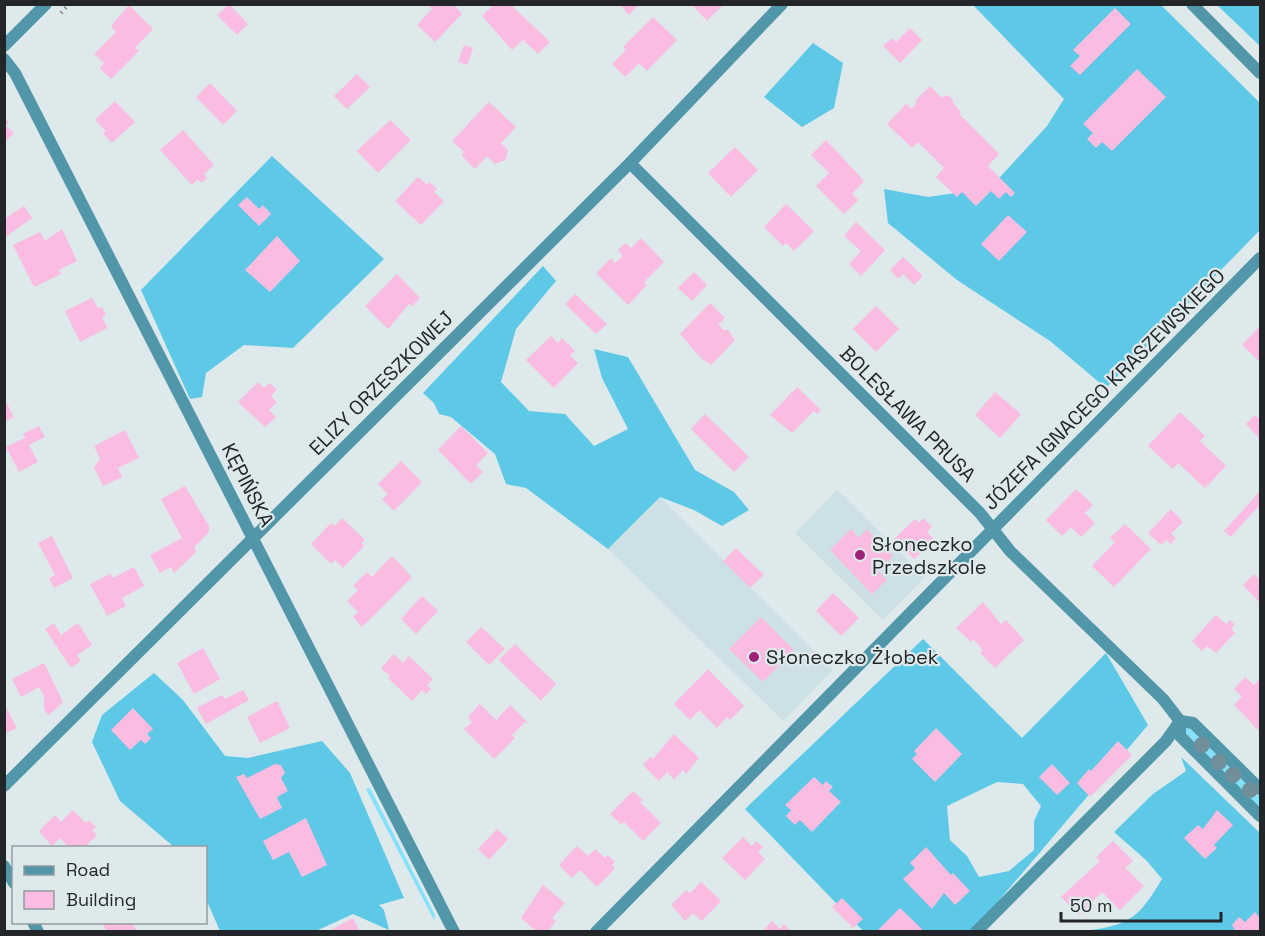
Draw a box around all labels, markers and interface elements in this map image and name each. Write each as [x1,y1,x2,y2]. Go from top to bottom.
street label: JÓZEFA IGNACEGO KRASZEWSKIEGO [978,263,1230,515]
street label: ELIZY ORZESZKOWEJ [303,305,459,461]
street label: BOLESŁAWA PRUSA [834,340,982,488]
street label: KĘPIŃSKA [216,439,280,532]
place label: Słoneczko Przedszkole [872,531,987,580]
marker: Słoneczko Przedszkole [853,548,867,562]
place label: Słoneczko Żłobek [766,644,939,670]
marker: Słoneczko Żłobek [747,650,761,664]
legend [12,846,207,924]
text: Road [66,858,110,881]
scale bar [1061,885,1222,923]
text: Building [66,888,136,911]
text: 50 m [1070,894,1112,917]

